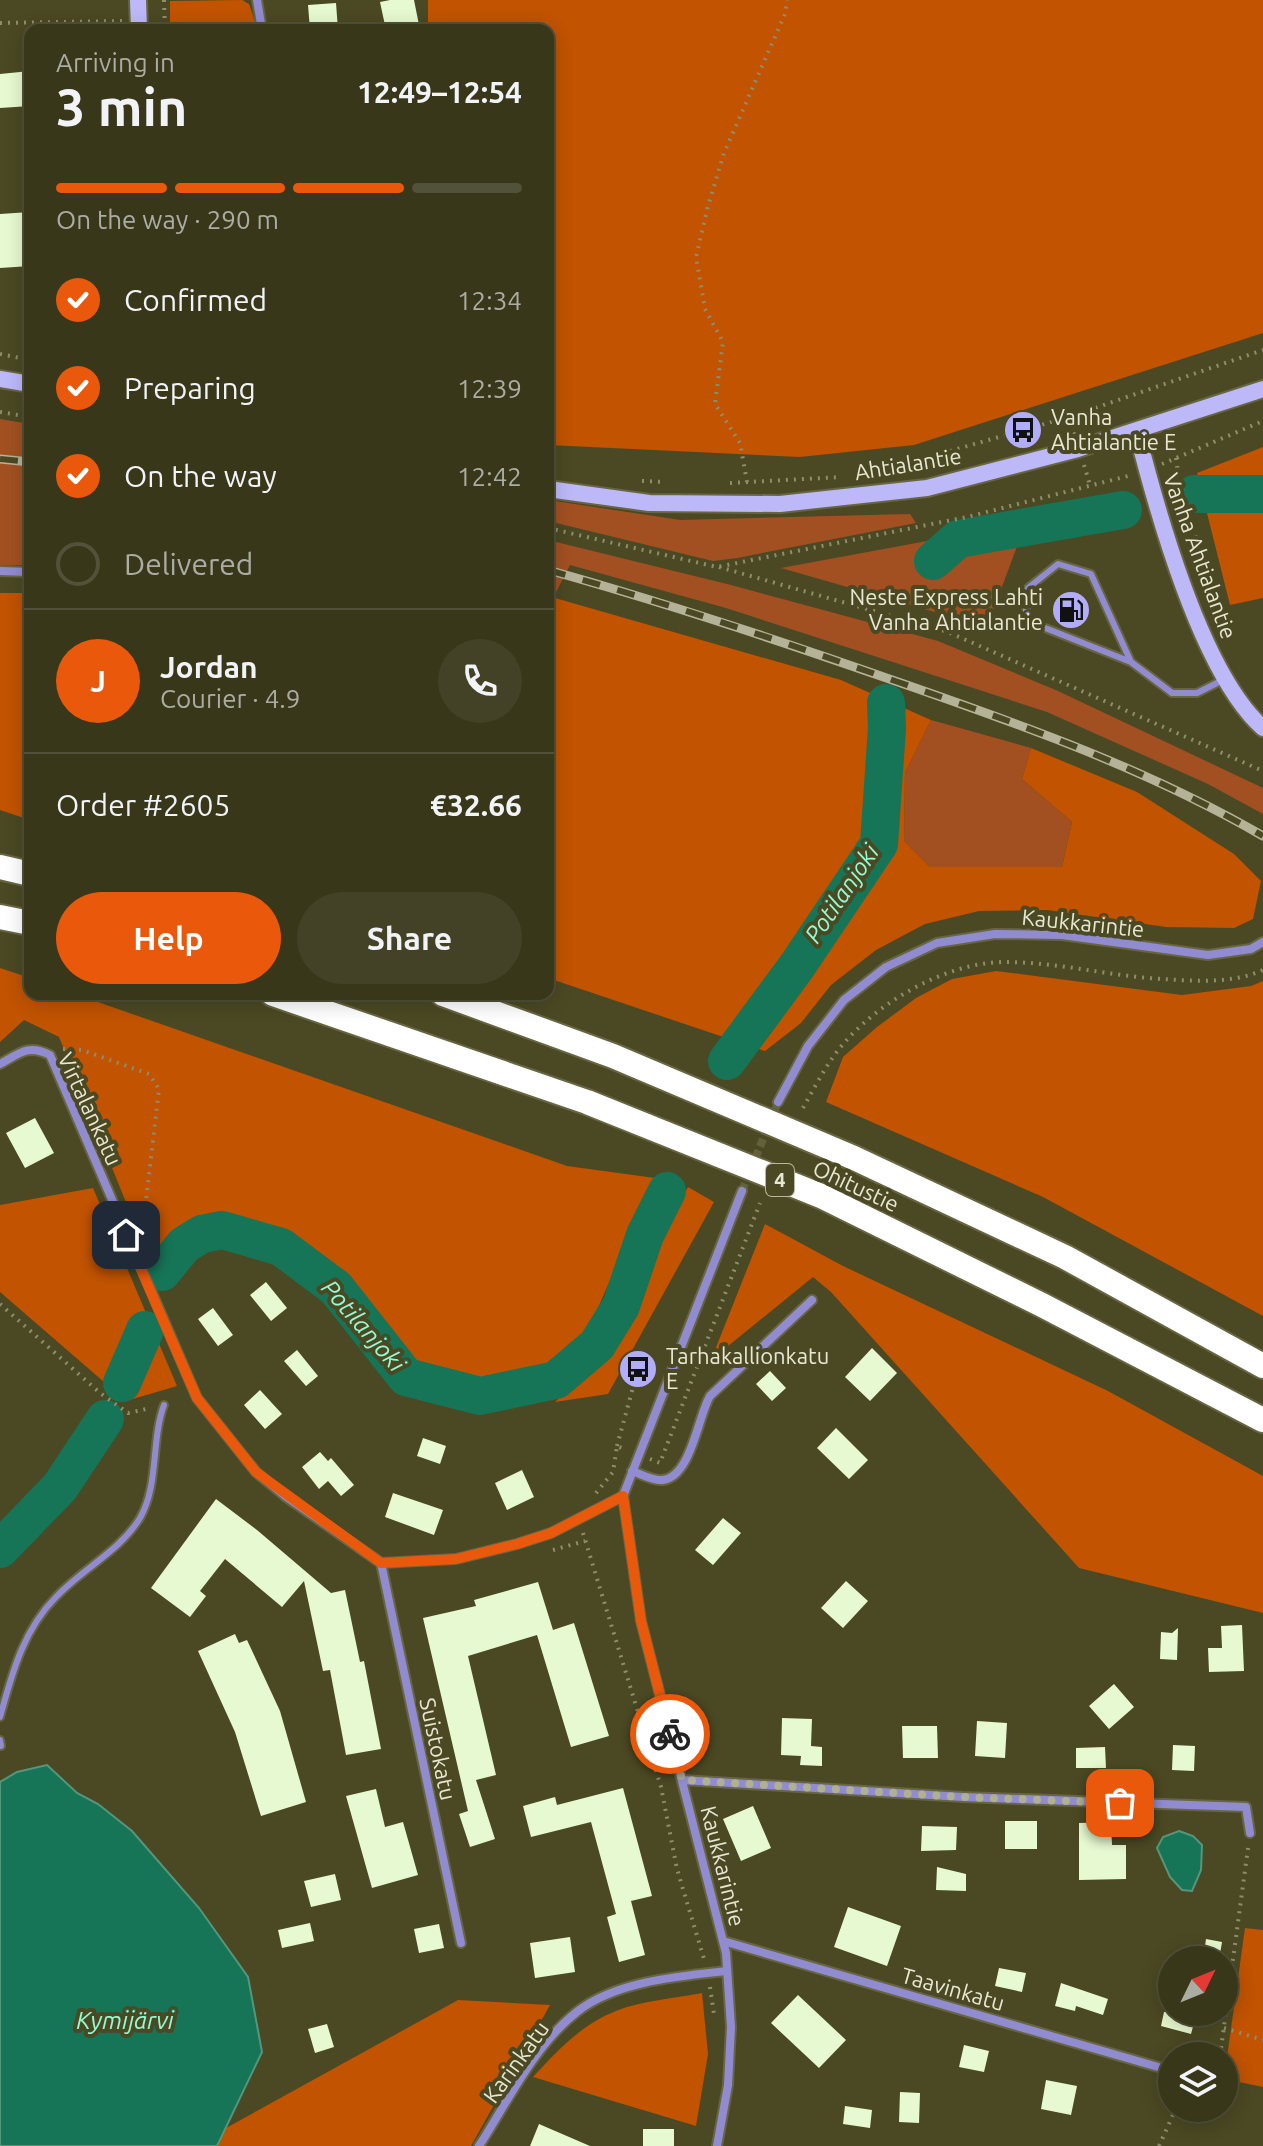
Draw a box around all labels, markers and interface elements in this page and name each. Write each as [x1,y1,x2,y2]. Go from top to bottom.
text: Arriving in [56,48,175,77]
text: 12:49–12:54 [357,75,522,109]
text: 3 min [56,78,187,136]
text: On the way · 290 m [56,205,279,234]
icon: check [56,278,100,322]
text: Confirmed [124,283,267,317]
text: 12:34 [457,286,522,315]
icon: check [56,366,100,410]
text: Preparing [124,371,256,405]
text: 12:39 [457,374,522,403]
place label: Vanha Ahtialantie E [1051,404,1176,454]
bus stop icon: Vanha Ahtialantie E [1002,409,1044,451]
street label: Ahtialantie [853,443,963,484]
icon: check [56,454,100,498]
text: On the way [124,459,277,493]
text: 12:42 [457,462,522,491]
street label: Vanha Ahtialantie [1159,470,1242,642]
text: Delivered [124,547,253,581]
place label: Neste Express Lahti Vanha Ahtialantie [850,584,1043,634]
fuel station icon: Neste Express Lahti Vanha Ahtialantie [1050,589,1092,631]
button: phone [438,639,522,723]
text: Jordan [160,650,258,684]
text: J [90,664,106,698]
text: Courier · 4.9 [160,684,300,713]
text: Order #2605 [56,788,230,822]
text: €32.66 [430,788,522,822]
water label: Potilanjoki [799,839,885,948]
button: Help [56,892,281,984]
button: Share [297,892,522,984]
street label: Kaukkarintie [1021,904,1146,941]
street label: Virtalankatu [53,1048,127,1169]
street label: Ohitustie [809,1155,903,1216]
road number: 4 [766,1164,794,1196]
pin [92,1201,160,1269]
icon: home [104,1213,148,1257]
water label: Potilanjoki [316,1274,411,1378]
place label: Tarhakallionkatu E [666,1343,829,1393]
bus stop icon: Tarhakallionkatu E [617,1348,659,1390]
courier [630,1694,710,1774]
street label: Suistokatu [415,1695,462,1802]
icon: bike [648,1712,692,1756]
pin [1086,1769,1154,1837]
icon: bag [1098,1781,1142,1825]
street label: Kaukkarintie [696,1803,751,1929]
north arrow [1158,1946,1238,2026]
map controls [1158,1946,1238,2122]
street label: Taavinkatu [899,1962,1008,2015]
water label: Kymijärvi [76,2007,175,2034]
street label: Karinkatu [478,2016,553,2107]
button: layers [1158,2042,1238,2122]

